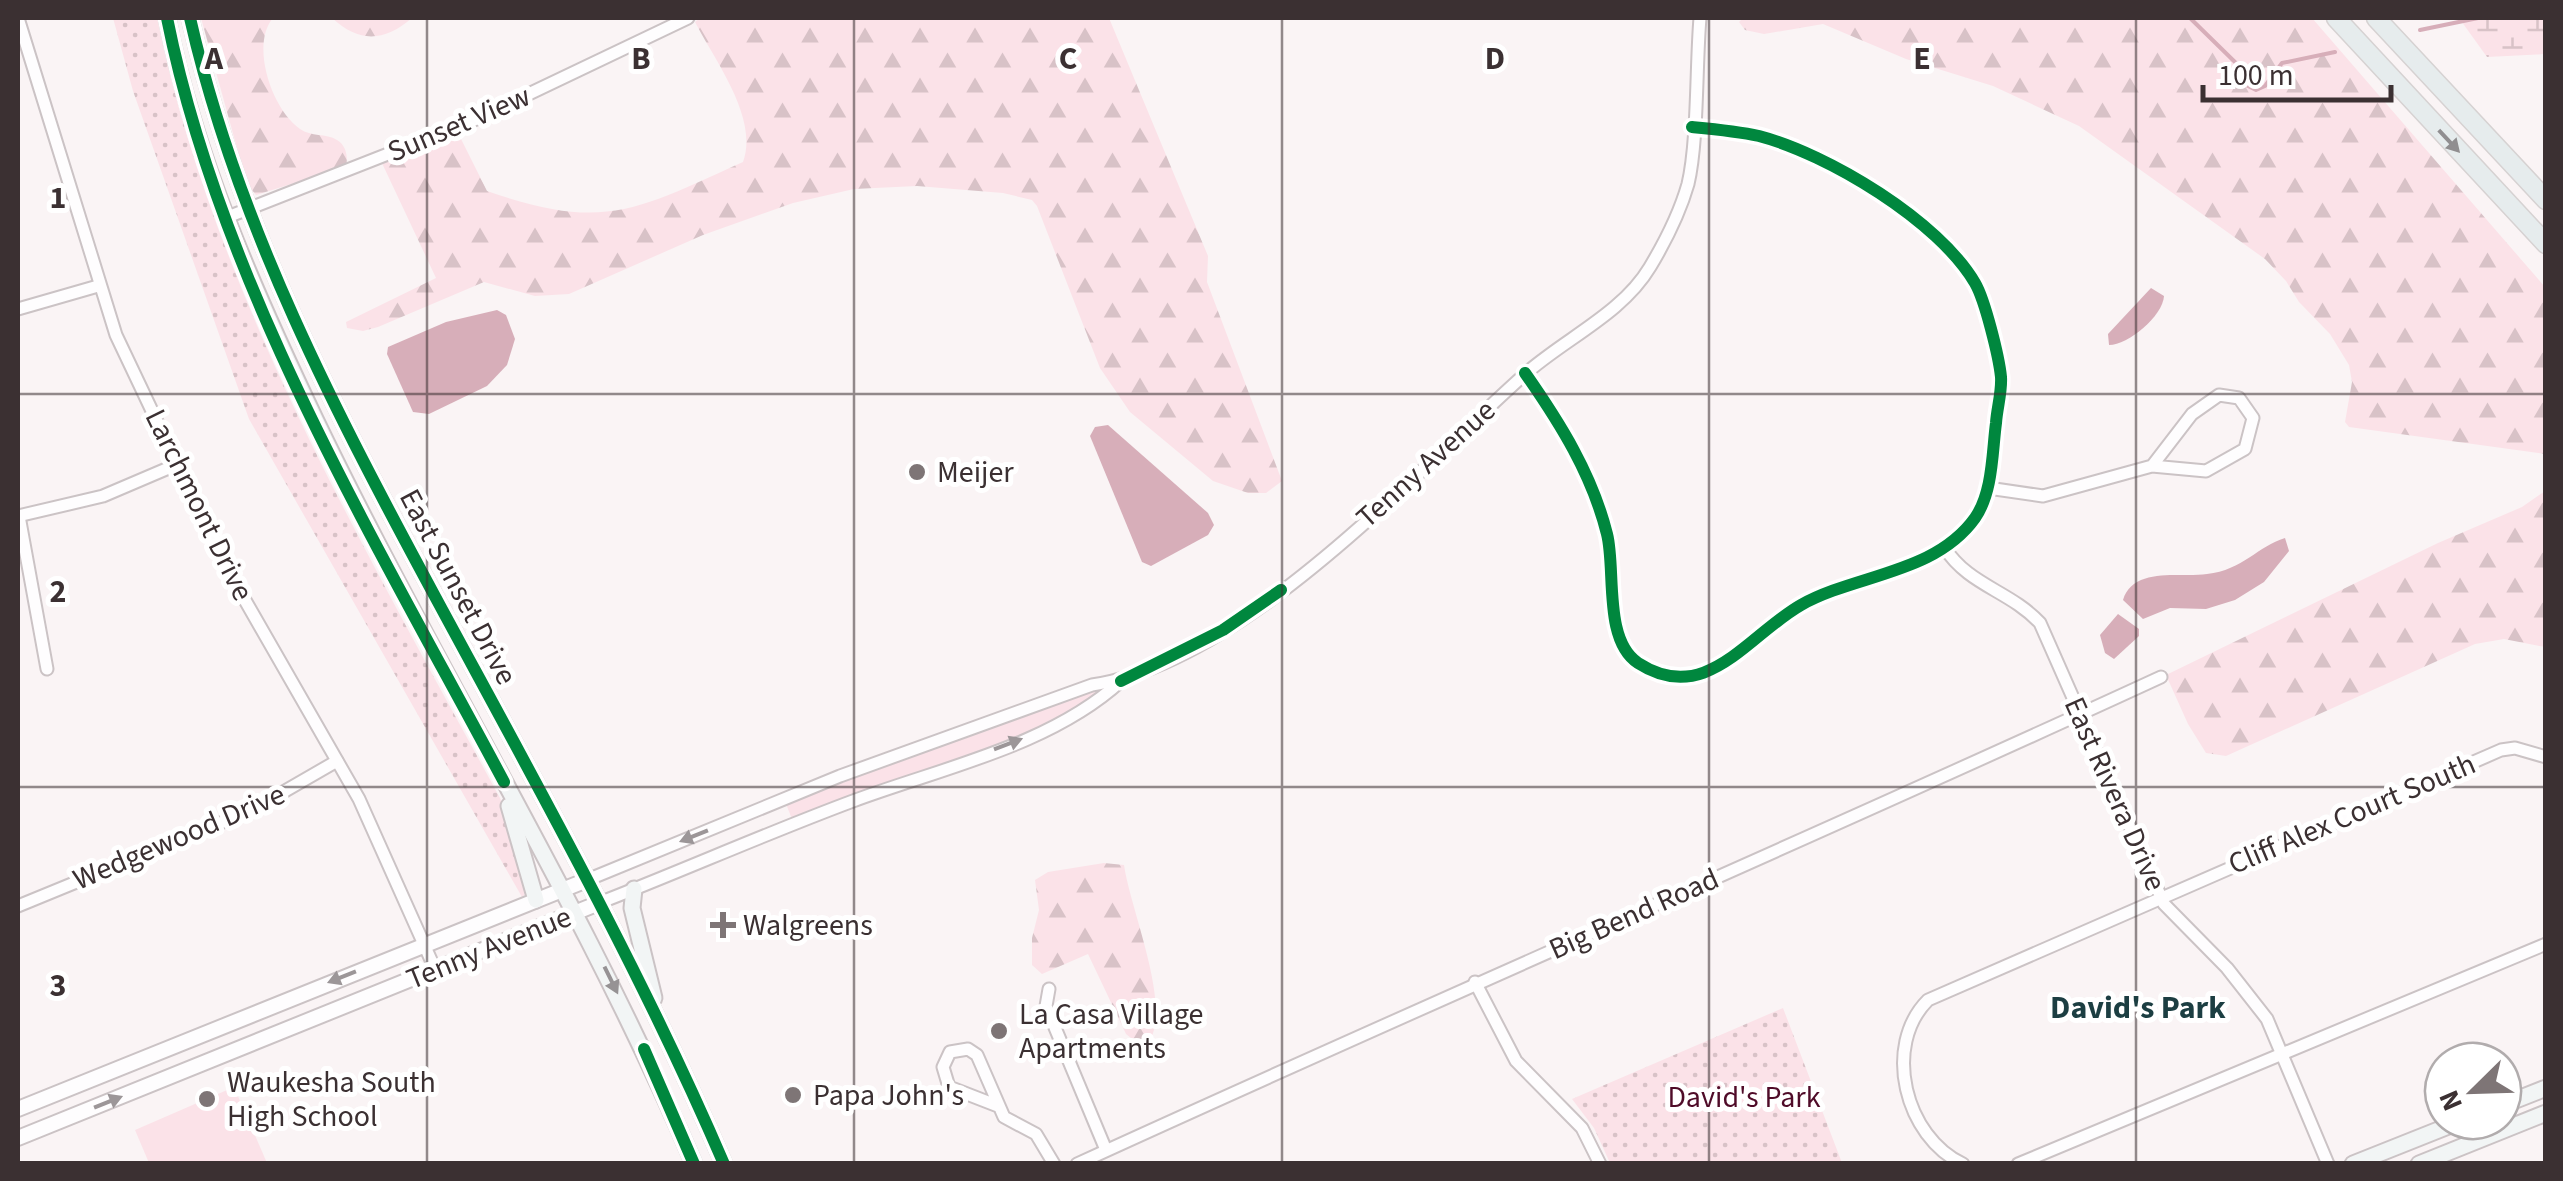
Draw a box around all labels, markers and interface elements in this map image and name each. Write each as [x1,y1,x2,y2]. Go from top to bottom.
text: A [204,36,224,82]
text: B [631,36,651,82]
text: C [1059,36,1077,82]
text: D [1485,36,1505,82]
text: E [1913,36,1931,82]
scale bar [2203,40,2390,102]
text: 100 m [2218,54,2294,97]
street label: Sunset View [381,75,537,173]
one-way arrow [2438,128,2461,152]
text: 1 [50,175,66,221]
street label: Tenny Avenue [1347,390,1505,538]
street label: Larchmont Drive [134,402,264,608]
place label: Meijer [937,451,1014,494]
marker: Meijer [906,461,928,483]
street label: East Sunset Drive [388,481,528,693]
text: 2 [50,569,66,615]
street label: East Rivera Drive [2053,690,2177,898]
one-way arrow [994,736,1024,752]
street label: Cliff Alex Court South [2222,742,2482,886]
street label: Wedgewood Drive [66,773,292,901]
one-way arrow [679,829,709,845]
street label: Big Bend Road [1542,857,1726,971]
street label: Tenny Avenue [400,895,578,1001]
place label: Walgreens [743,904,873,947]
marker: Walgreens [712,914,734,936]
text: 3 [50,963,66,1009]
one-way arrow [602,966,619,995]
one-way arrow [327,970,357,986]
district label: David's Park [2050,985,2226,1031]
place label: La Casa Village Apartments [1019,993,1203,1070]
marker: La Casa Village Apartments [988,1020,1010,1042]
north arrow [2423,1041,2523,1141]
place label: Waukesha South High School [227,1061,436,1138]
place label: Papa John's [813,1074,964,1117]
park label: David's Park [1667,1076,1821,1119]
marker: Papa John's [782,1084,804,1106]
text: N [2429,1084,2473,1117]
marker: Waukesha South High School [196,1088,218,1110]
one-way arrow [93,1093,123,1109]

